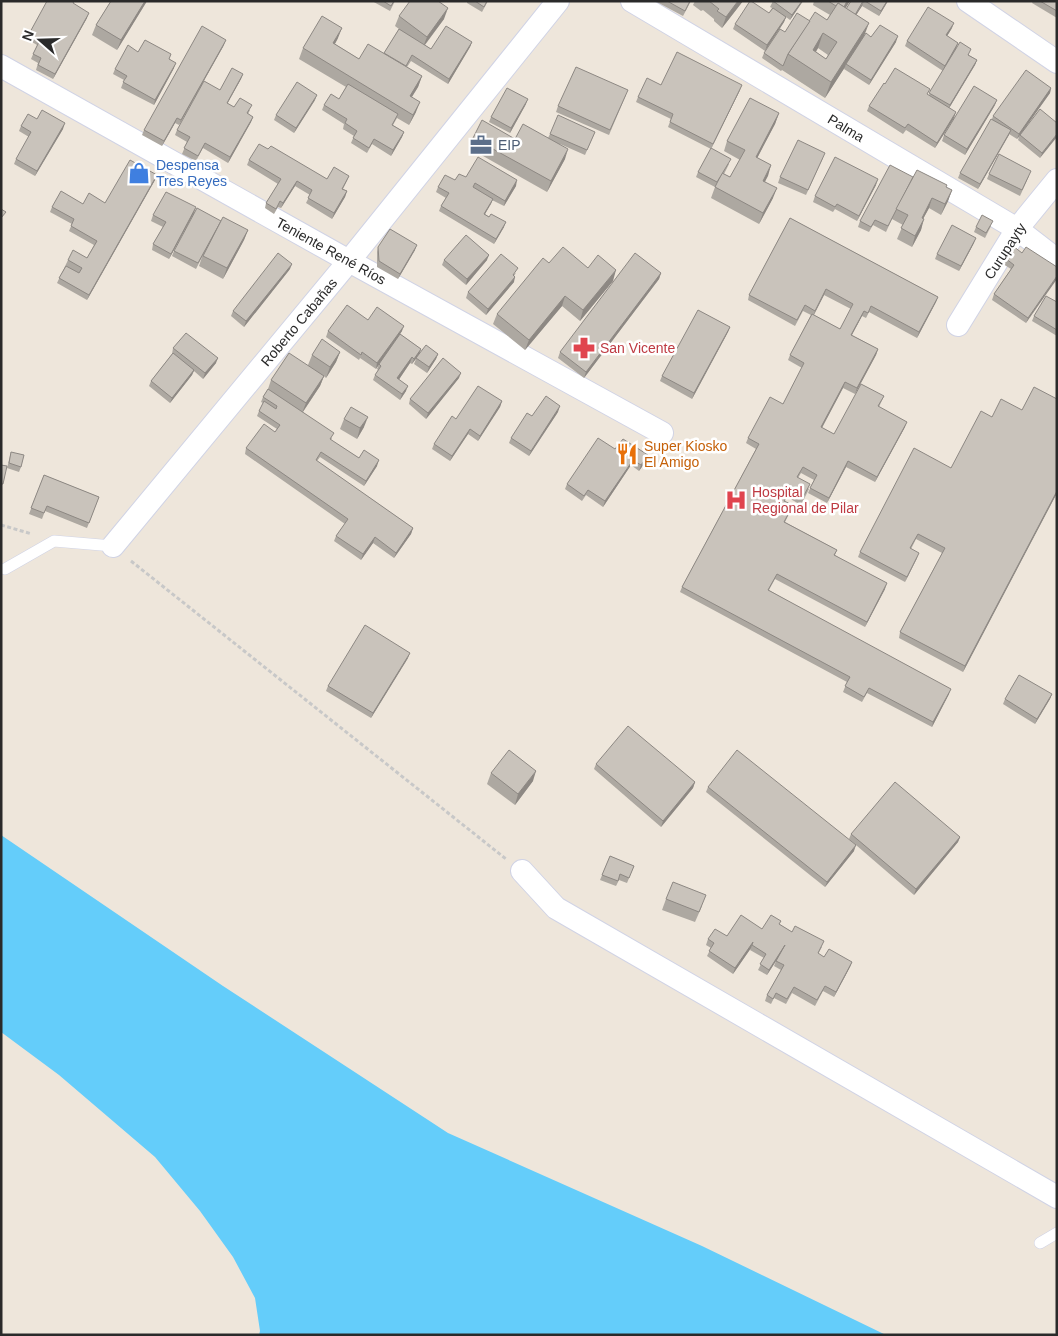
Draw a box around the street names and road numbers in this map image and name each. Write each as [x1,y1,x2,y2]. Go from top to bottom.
street label: Palma [825,111,867,145]
street label: Teniente René Ríos [273,214,389,288]
street label: Curupayty [981,220,1029,282]
street label: Roberto Cabañas [258,275,340,369]

